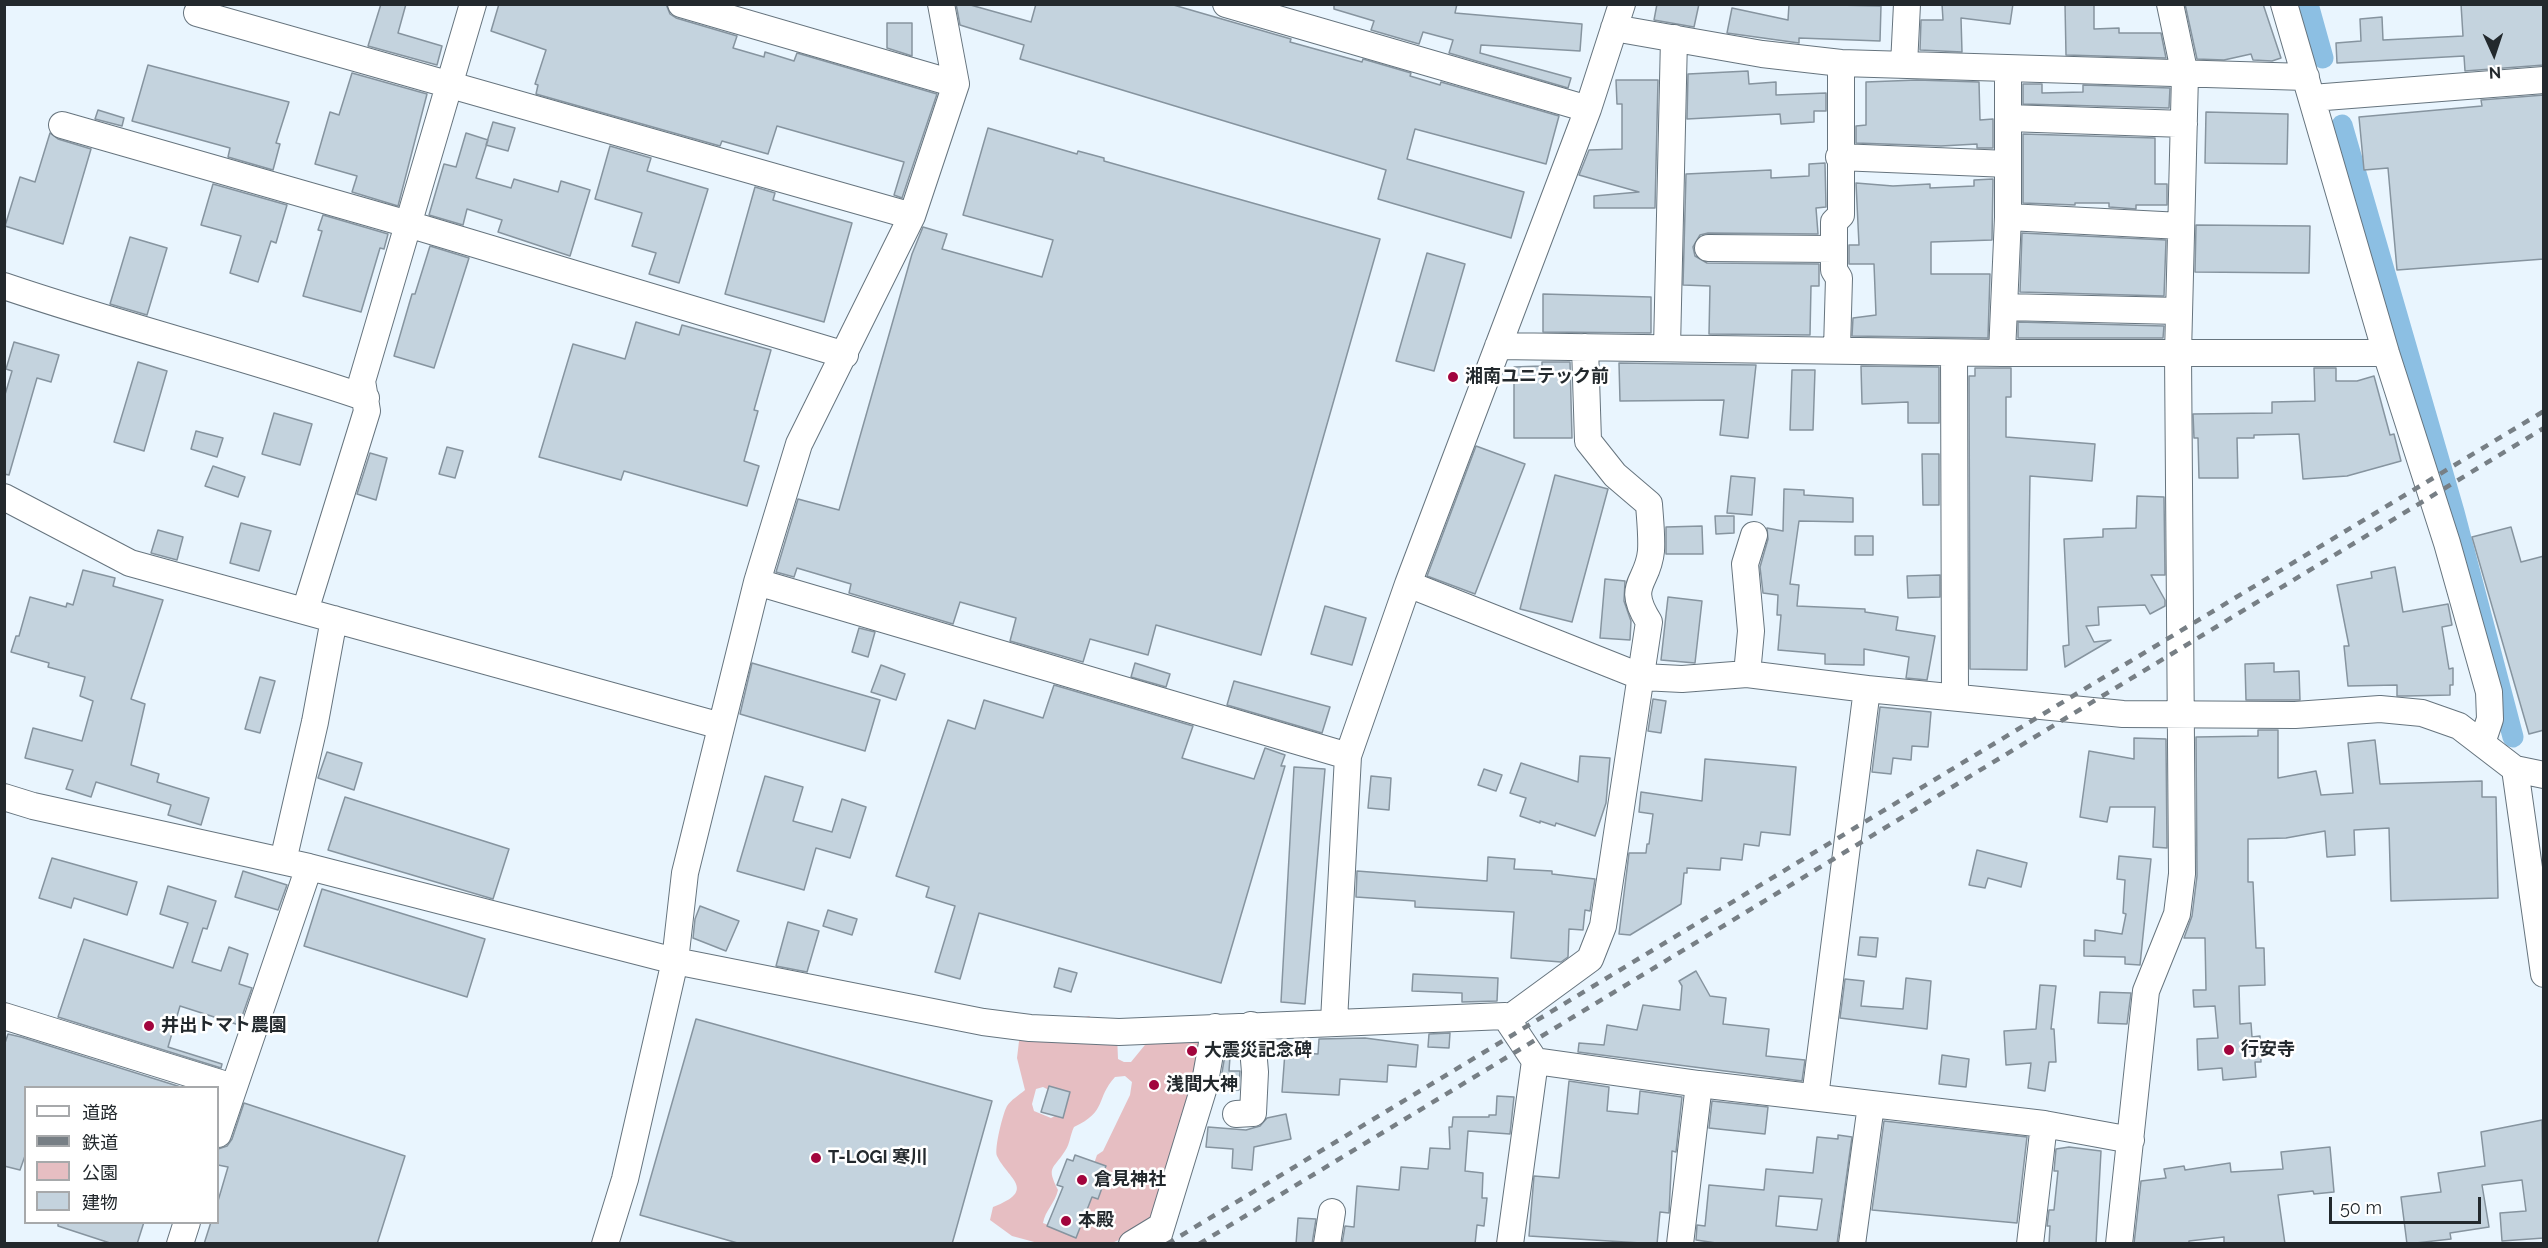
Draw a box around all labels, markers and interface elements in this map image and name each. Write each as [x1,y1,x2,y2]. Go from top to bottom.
north arrow [2464,24,2524,84]
text: N [2488,63,2502,82]
place label: 湘南ユニテック前 [1465,366,1609,388]
marker: 湘南ユニテック前 [1446,370,1460,384]
place label: 井出トマト農園 [161,1015,287,1037]
marker: 井出トマト農園 [142,1019,156,1033]
place label: 行安寺 [2241,1039,2295,1061]
place label: 大震災記念碑 [1204,1040,1312,1062]
marker: 行安寺 [2222,1043,2236,1057]
marker: 大震災記念碑 [1185,1044,1199,1058]
place label: 浅間大神 [1166,1074,1238,1096]
marker: 浅間大神 [1147,1078,1161,1092]
legend [24,1086,219,1224]
text: 道路 [82,1102,118,1123]
text: 鉄道 [82,1132,118,1153]
place label: T-LOGI 寒川 [828,1147,928,1169]
marker: T-LOGI 寒川 [809,1151,823,1165]
text: 公園 [82,1162,118,1183]
place label: 倉見神社 [1094,1169,1166,1191]
marker: 倉見神社 [1075,1173,1089,1187]
scale bar [2332,1185,2484,1223]
text: 建物 [82,1192,118,1213]
text: 50 m [2340,1197,2382,1218]
place label: 本殿 [1078,1210,1114,1232]
marker: 本殿 [1059,1214,1073,1228]

